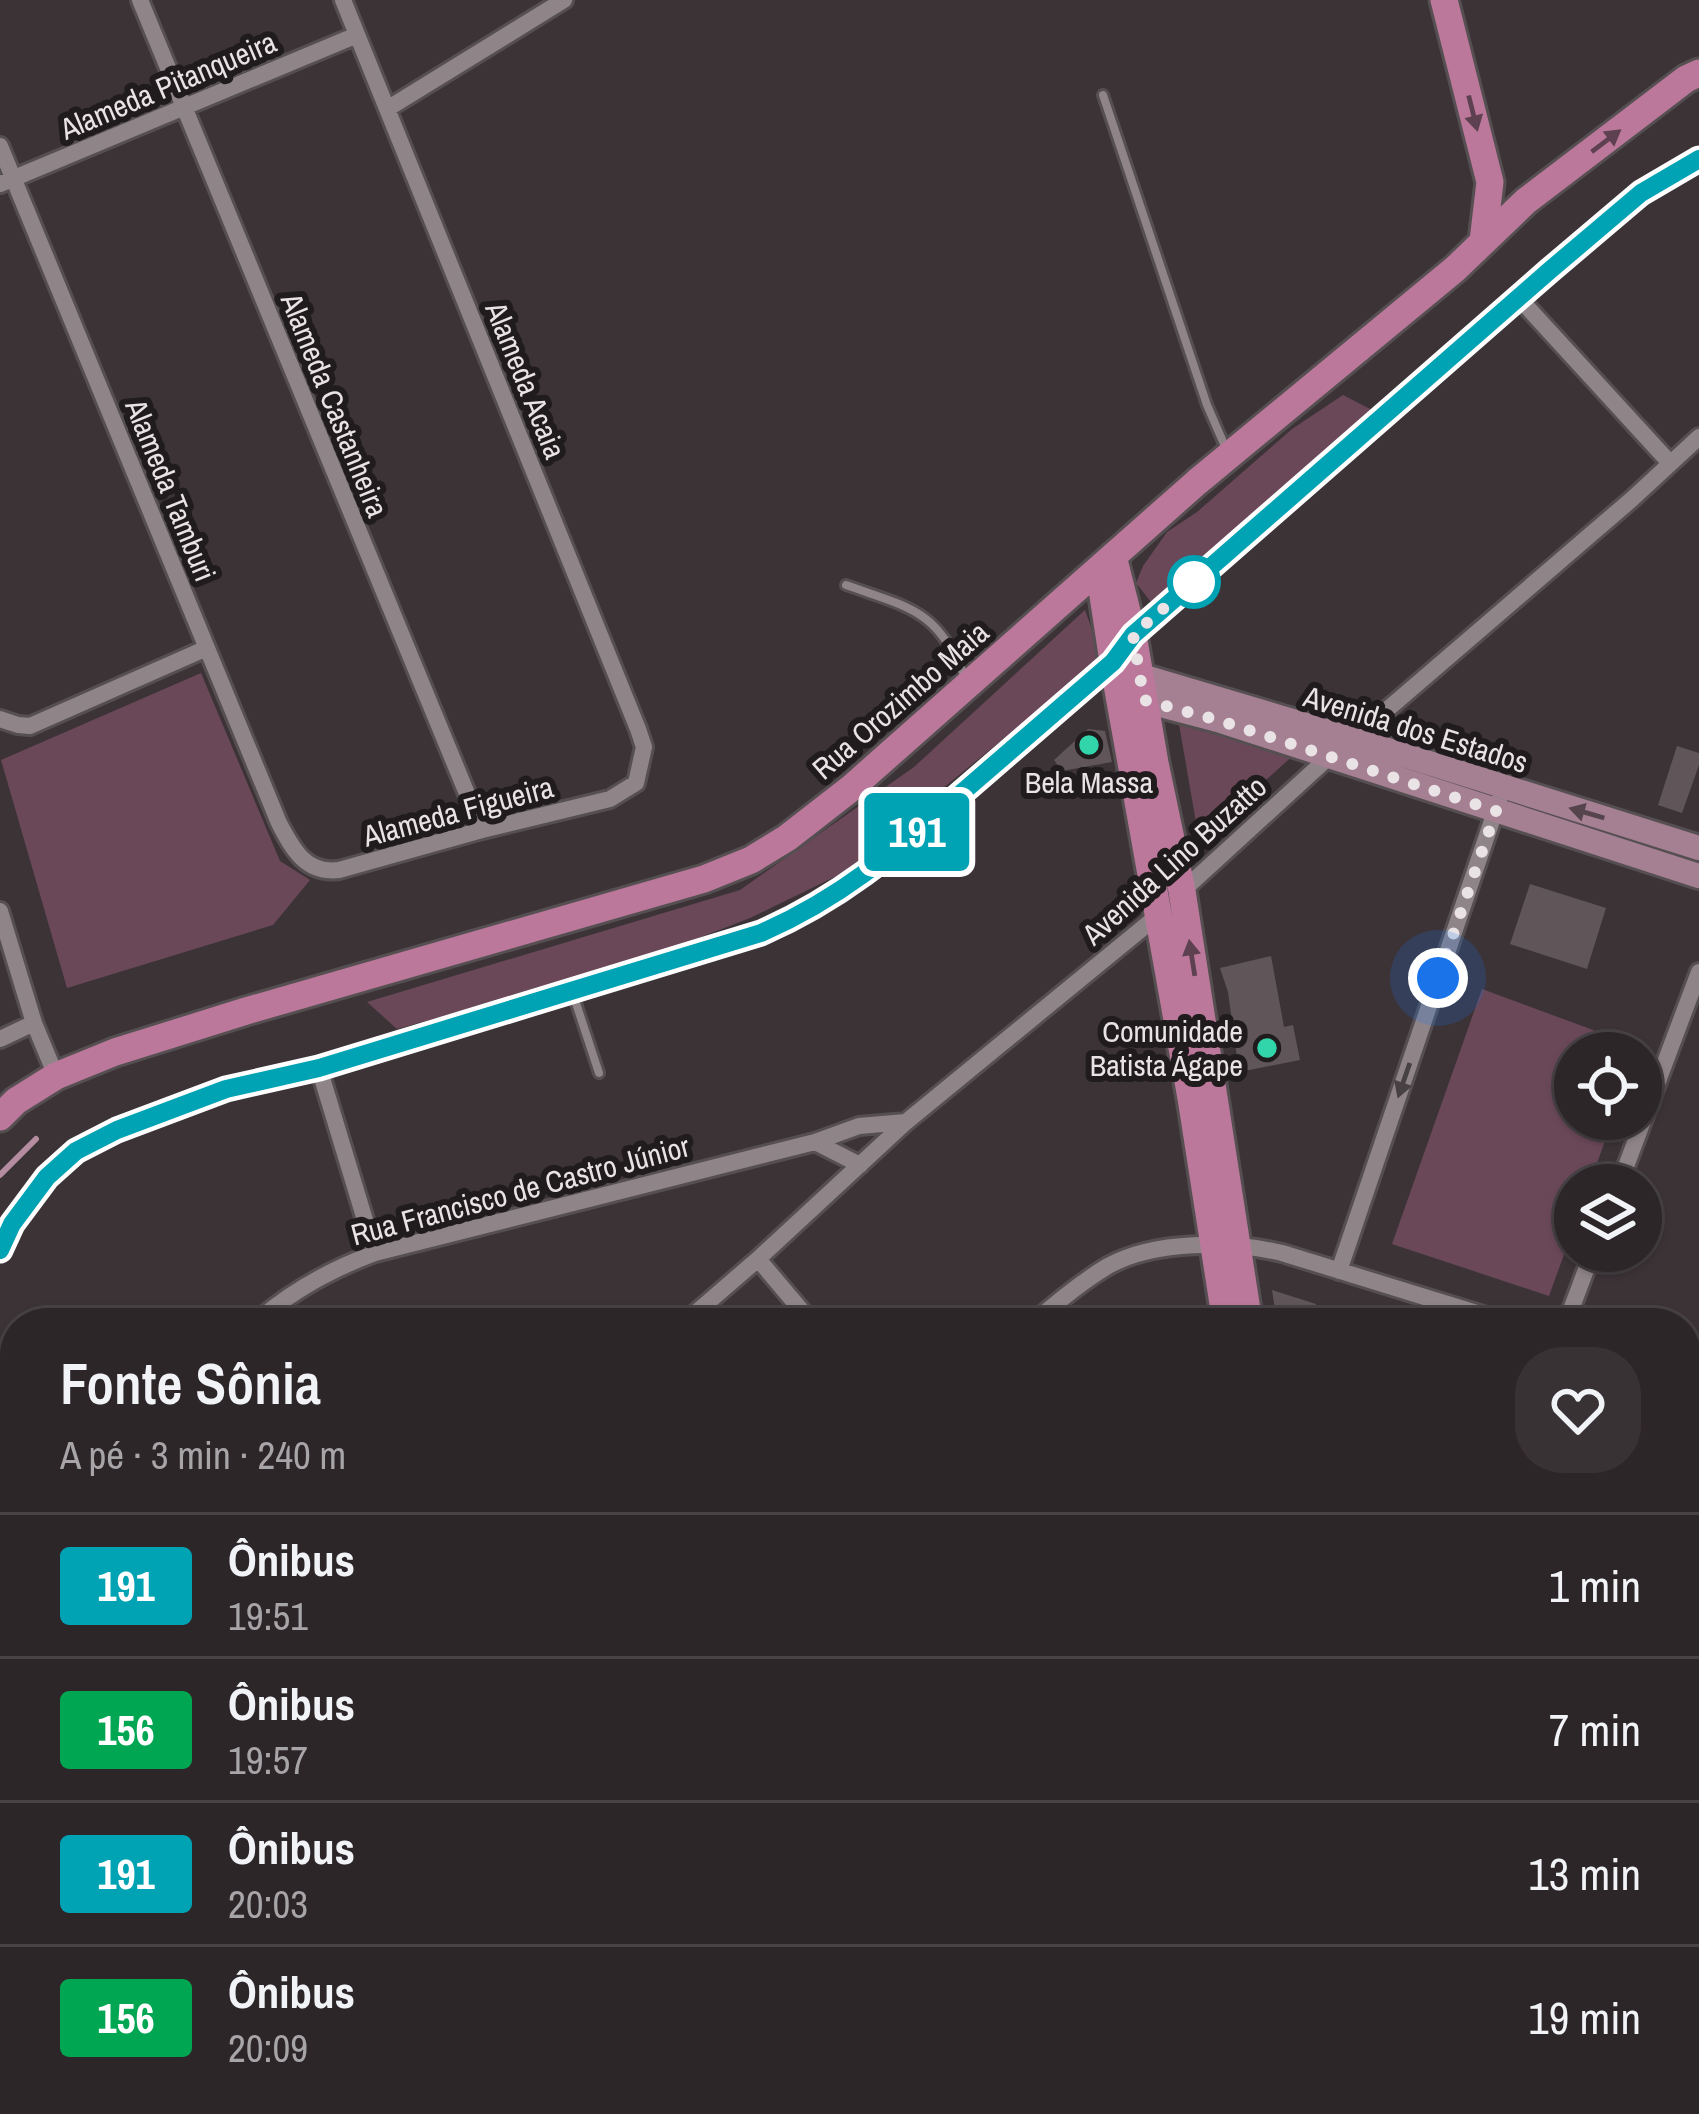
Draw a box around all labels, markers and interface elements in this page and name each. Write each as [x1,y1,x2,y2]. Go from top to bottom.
street label: Alameda Pitanqueira [53,21,282,149]
one-way arrow [1464,95,1483,132]
one-way arrow [1590,129,1622,154]
street label: Alameda Castanheira [272,286,398,523]
street label: Alameda Acaia [476,295,576,465]
street label: Alameda Tamburi [116,392,226,587]
unlabelled marker [1169,557,1219,607]
street label: Rua Orozimbo Maia [803,612,997,788]
street label: Avenida dos Estados [1298,676,1533,782]
marker: Bela Massa [1076,732,1102,758]
place label: Bela Massa [1025,762,1154,802]
street label: Alameda Figueira [357,766,558,856]
street label: Avenida Lino Buzatto [1073,767,1275,954]
line badge: 191 [848,793,986,871]
one-way arrow [1568,803,1605,821]
text: 191 [888,804,946,860]
one-way arrow [1182,939,1201,977]
your location [1408,948,1468,1008]
place label: Comunidade Batista Ágape [1090,1011,1243,1085]
map controls [1554,1032,1662,1272]
button: locate [1554,1032,1662,1140]
marker: Comunidade Batista Ágape [1254,1035,1280,1061]
one-way arrow [1393,1063,1412,1099]
street label: Rua Francisco de Castro Júnior [346,1125,694,1254]
button: layers [1554,1164,1662,1272]
text: Fonte Sônia [60,1345,321,1422]
button: heart [1515,1347,1641,1473]
text: A pé · 3 min · 240 m [60,1429,346,1481]
text: Ônibus [228,1529,355,1590]
text: 1 min [1549,1555,1641,1616]
text: 191 [97,1558,155,1614]
text: 19:51 [228,1590,308,1642]
text: Ônibus [228,1673,355,1734]
text: 7 min [1549,1699,1641,1760]
text: 156 [97,1702,155,1758]
text: 19:57 [228,1734,308,1786]
text: Ônibus [228,1817,355,1878]
text: 13 min [1528,1843,1641,1904]
text: 191 [97,1846,155,1902]
text: 20:03 [228,1878,308,1930]
text: Ônibus [228,1961,355,2022]
text: 19 min [1528,1987,1641,2048]
text: 156 [97,1990,155,2046]
text: 20:09 [228,2022,308,2074]

